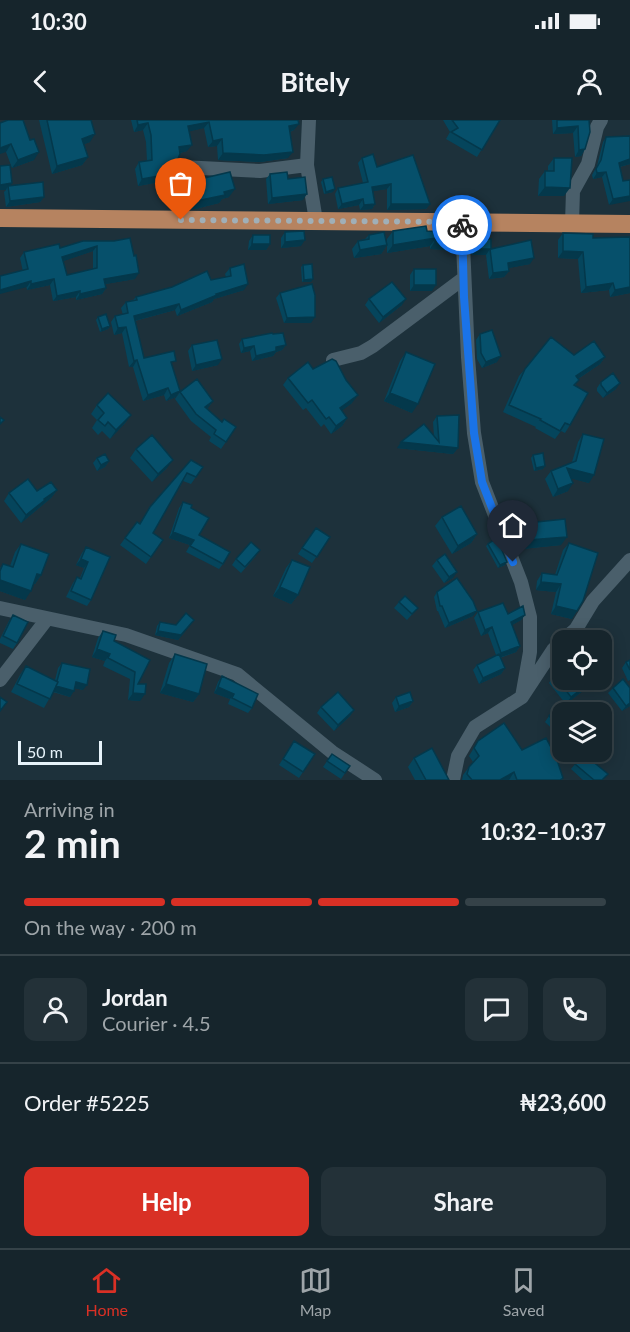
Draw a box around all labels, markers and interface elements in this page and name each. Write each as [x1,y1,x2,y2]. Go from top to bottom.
text: 10:30 [30,8,87,35]
icon: back [24,65,57,98]
text: Bitely [280,65,350,98]
icon: person [573,65,606,98]
pin [155,158,206,220]
icon: bag [164,167,197,200]
courier [432,195,492,255]
icon: bike [446,209,479,242]
pin [487,500,538,562]
icon: home [496,509,529,542]
map controls [552,630,612,762]
button: locate [552,630,612,690]
button: layers [552,702,612,762]
scale bar [18,738,102,766]
text: 50 m [27,742,63,761]
text: Arriving in [24,797,115,821]
text: 10:32–10:37 [480,818,606,845]
text: 2 min [24,820,121,866]
text: On the way · 200 m [24,915,197,939]
button: person [24,978,87,1041]
button: chat [465,978,528,1041]
button: phone [543,978,606,1041]
text: Jordan [102,984,168,1011]
text: Courier · 4.5 [102,1011,211,1035]
text: Order #5225 [24,1089,150,1116]
text: ₦23,600 [519,1089,606,1116]
button: Help [24,1167,309,1236]
button: Share [321,1167,606,1236]
tab: Home [85,1264,128,1319]
tab: Map [299,1264,332,1319]
tab: Saved [503,1264,545,1319]

